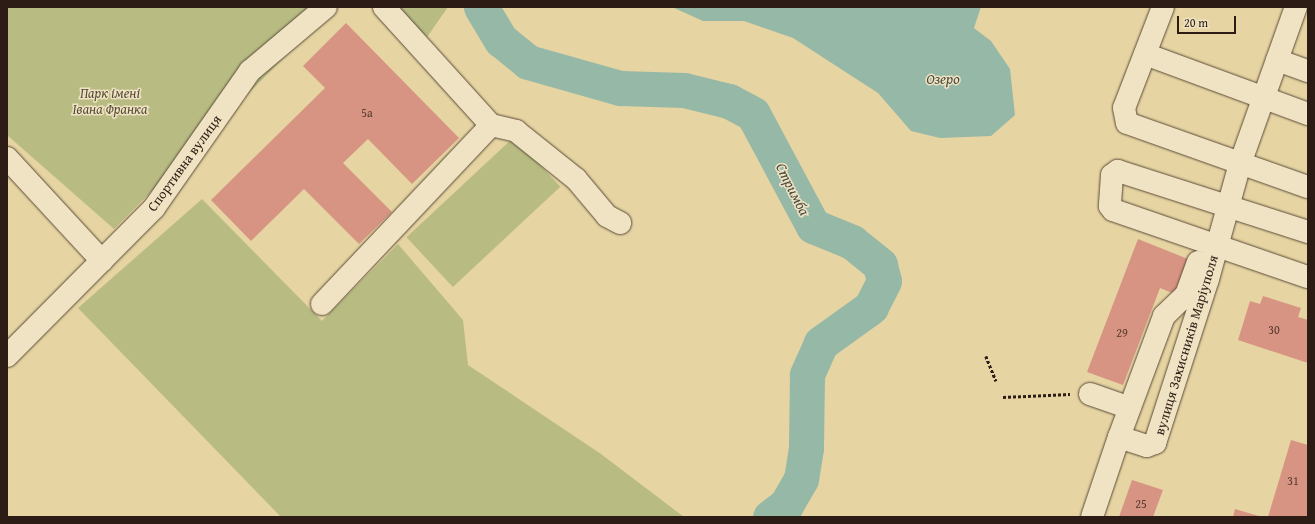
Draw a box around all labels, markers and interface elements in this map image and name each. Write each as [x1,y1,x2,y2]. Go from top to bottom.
scale bar [1179,8,1238,34]
text: 20 m [1184,14,1208,31]
water label: Озеро [926,70,960,88]
park label: Парк імені Івана Франка [73,85,147,118]
house number: 5а [361,106,373,120]
street label: Спортивна вулиця [143,112,225,214]
water label: Стримба [772,160,814,218]
street label: вулиця Захисників Маріуполя [1151,253,1221,437]
house number: 30 [1268,323,1280,337]
house number: 29 [1116,326,1128,340]
house number: 31 [1287,474,1299,488]
house number: 25 [1135,497,1147,511]

